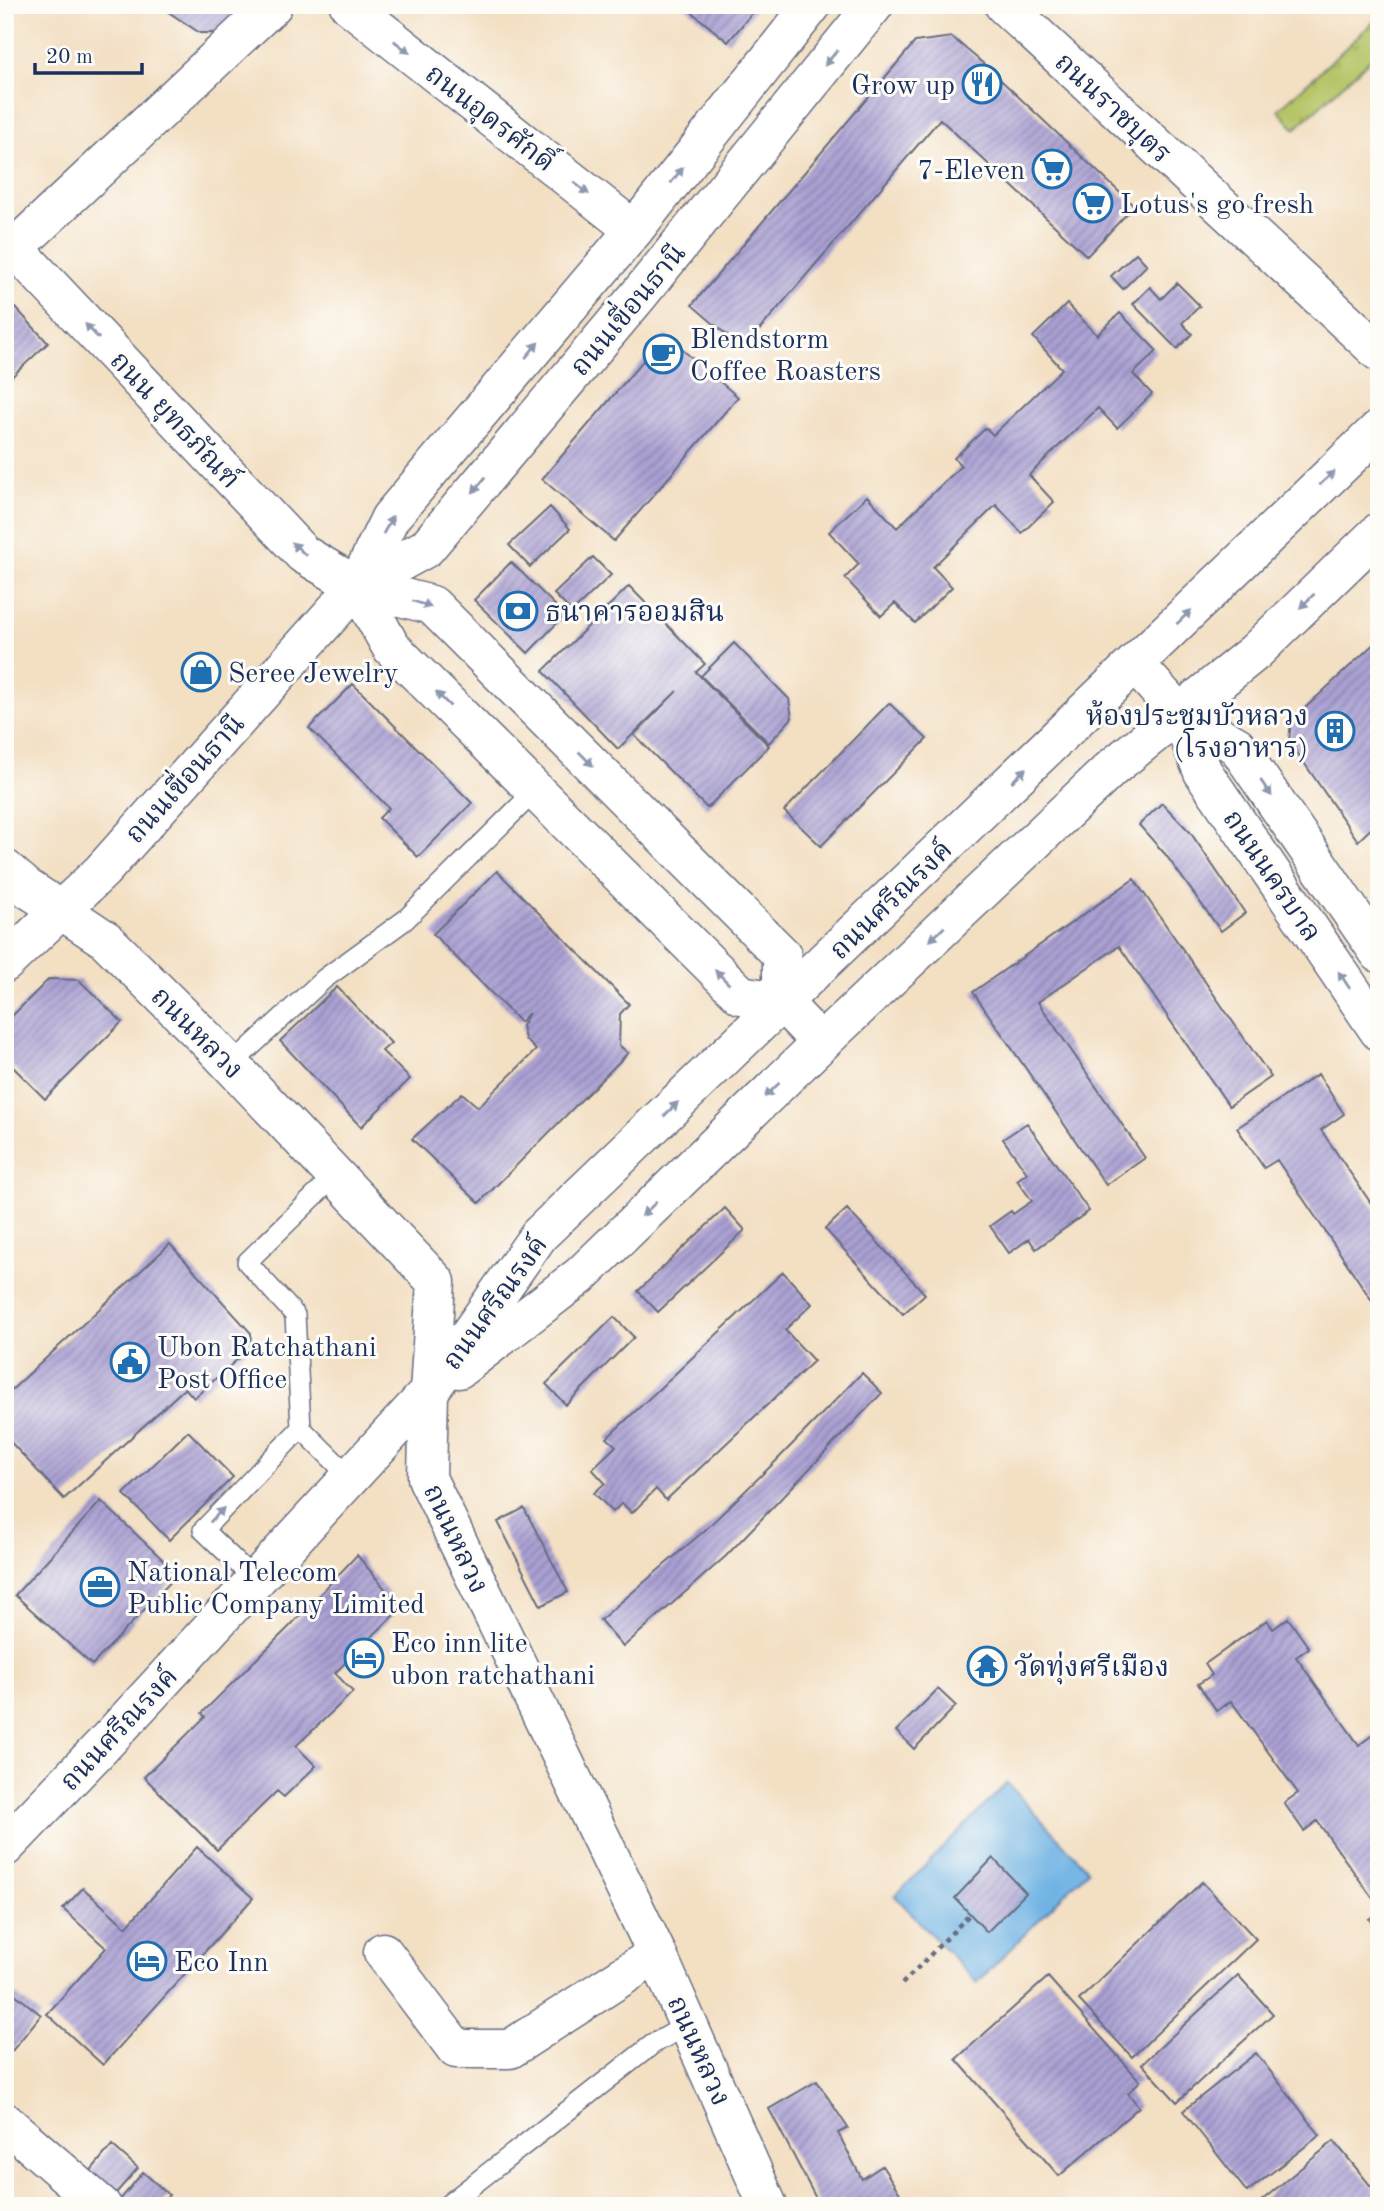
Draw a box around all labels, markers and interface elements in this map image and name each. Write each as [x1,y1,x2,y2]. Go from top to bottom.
scale bar [35,32,142,76]
one-way arrow [393,40,411,55]
text: 20 m [46,47,93,68]
one-way arrow [823,49,838,67]
street label: ถนนราชบุตร [1047,49,1175,171]
street label: ถนนอุดรศักดิ์ [418,54,565,181]
restaurant icon: Grow up [961,63,1003,105]
place label: Grow up [851,73,955,101]
supermarket icon: 7-Eleven [1031,148,1073,190]
place label: 7-Eleven [917,158,1025,186]
one-way arrow [670,166,685,184]
one-way arrow [571,180,589,195]
supermarket icon: Lotus's go fresh [1072,182,1114,224]
place label: Lotus's go fresh [1120,192,1314,220]
street label: ถนนเขื่อนธานี [559,234,692,382]
one-way arrow [85,323,101,340]
place label: Blendstorm Coffee Roasters [690,327,881,387]
cafe icon: Blendstorm Coffee Roasters [642,333,684,375]
one-way arrow [524,341,540,359]
street label: ถนน ยุทธภัณฑ์ [102,344,248,496]
one-way arrow [1318,471,1335,487]
one-way arrow [472,477,487,494]
one-way arrow [382,515,393,535]
one-way arrow [290,541,308,557]
bank icon: ธนาคารออมสิน [497,590,539,632]
one-way arrow [1299,593,1316,609]
place label: ธนาคารออมสิน [545,597,724,628]
one-way arrow [412,599,433,609]
one-way arrow [1176,608,1193,625]
shop icon: Seree Jewelry [180,651,222,693]
place label: Seree Jewelry [228,661,399,689]
one-way arrow [434,690,451,707]
place label: ห้องประชุมบัวหลวง (โรงอาหาร) [1086,700,1308,764]
street label: ถนนเขื่อนธานี [115,704,251,850]
building icon: ห้องประชุมบัวหลวง (โรงอาหาร) [1314,710,1356,752]
one-way arrow [578,751,595,768]
one-way arrow [1010,767,1027,783]
one-way arrow [1259,779,1273,797]
street label: ถนนนครบาล [1216,806,1325,948]
street label: ถนนศรีณรงค์ [822,833,959,966]
one-way arrow [929,926,946,942]
one-way arrow [714,969,731,985]
one-way arrow [1337,971,1351,989]
street label: ถนนหลวง [145,983,247,1085]
one-way arrow [764,1082,781,1098]
one-way arrow [662,1101,679,1118]
one-way arrow [640,1201,657,1218]
street label: ถนนศรีณรงค์ [435,1229,554,1376]
place label: Ubon Ratchathani Post Office [157,1335,377,1395]
public building icon: Ubon Ratchathani Post Office [109,1341,151,1383]
street label: ถนนหลวง [417,1480,492,1598]
one-way arrow [209,1507,226,1524]
place label: National Telecom Public Company Limited [127,1560,425,1620]
office icon: National Telecom Public Company Limited [79,1566,121,1608]
place label: Eco inn lite ubon ratchathani [391,1631,595,1691]
hotel icon: Eco inn lite ubon ratchathani [343,1637,385,1679]
temple icon: วัดทุ่งศรีเมือง [966,1645,1008,1687]
place label: วัดทุ่งศรีเมือง [1014,1651,1169,1685]
street label: ถนนศรีณรงค์ [53,1659,184,1797]
hotel icon: Eco Inn [126,1940,168,1982]
place label: Eco Inn [174,1950,269,1978]
street label: ถนนหลวง [661,1992,734,2110]

